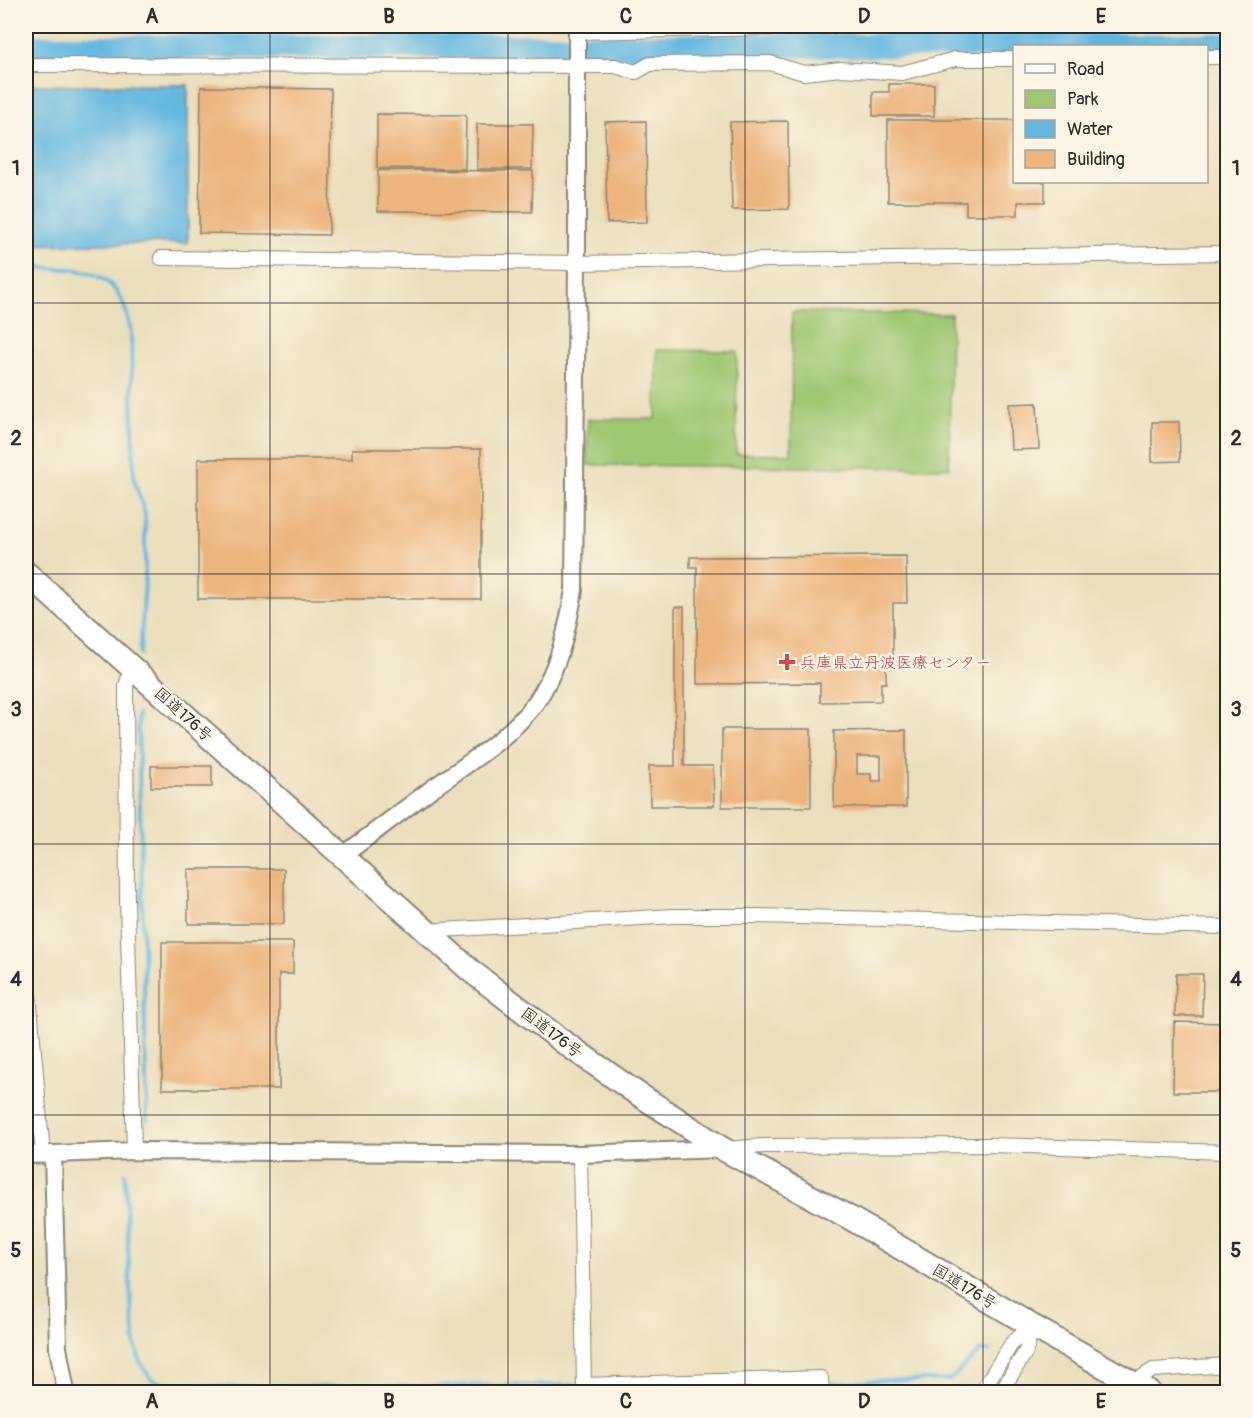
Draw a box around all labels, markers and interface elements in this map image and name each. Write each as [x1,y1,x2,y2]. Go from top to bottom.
text: A [146,4,159,29]
text: B [383,4,395,29]
text: C [620,4,632,29]
text: D [858,4,871,29]
text: E [1096,4,1107,29]
legend [1013,45,1208,183]
text: Road [1067,58,1104,81]
text: Park [1067,88,1099,111]
text: Water [1067,118,1113,141]
text: Building [1067,148,1125,171]
text: 1 [12,156,20,181]
text: 1 [1232,156,1240,181]
text: 2 [10,426,22,451]
text: 2 [1230,426,1242,451]
marker: 兵庫県立丹波医療センター [778,653,796,671]
place label: 兵庫県立丹波医療センター [800,653,991,673]
street label: 国道176号 [150,683,217,746]
text: 3 [10,697,22,722]
text: 3 [1230,697,1242,722]
text: 4 [10,967,22,992]
text: 4 [1230,967,1242,992]
street label: 国道176号 [517,1003,586,1062]
text: 5 [11,1238,22,1263]
text: 5 [1231,1238,1242,1263]
street label: 国道176号 [928,1260,1001,1314]
text: A [146,1389,159,1414]
text: B [383,1389,395,1414]
text: C [620,1389,632,1414]
text: D [858,1389,871,1414]
text: E [1096,1389,1107,1414]

